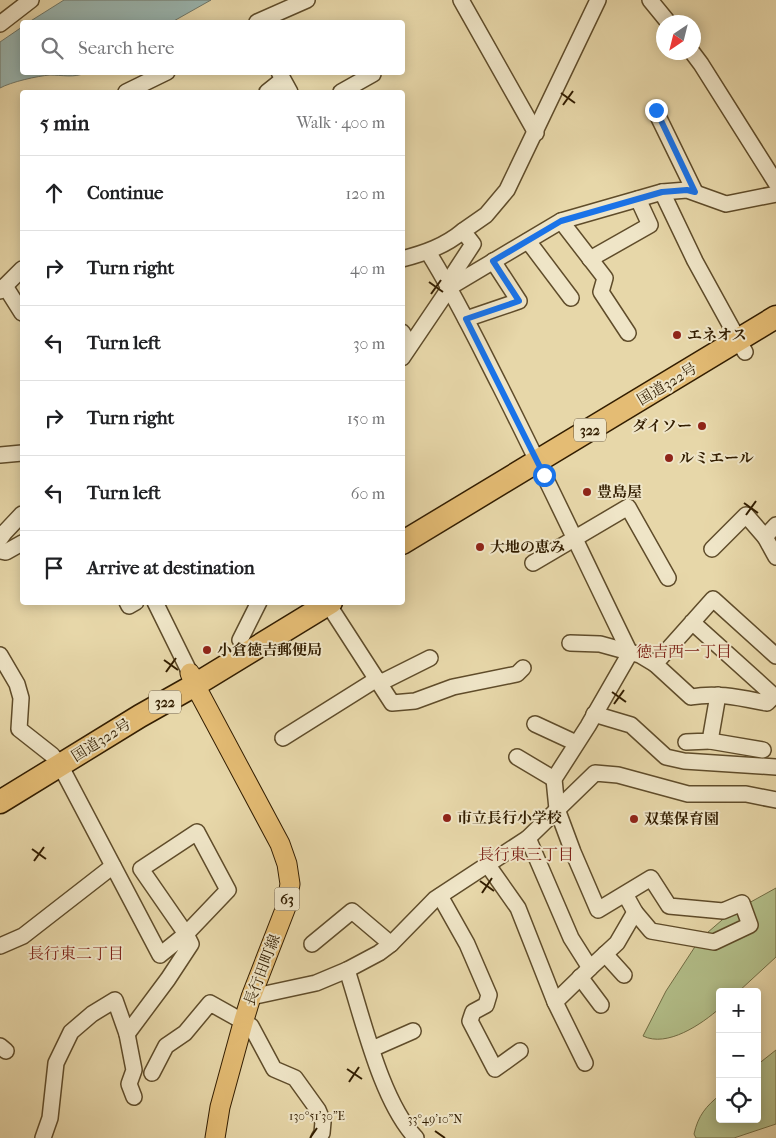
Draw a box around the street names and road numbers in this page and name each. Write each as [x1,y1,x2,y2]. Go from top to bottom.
street label: 国道322号 [634,359,700,409]
road number: 322 [574,418,606,442]
road number: 322 [149,690,181,714]
street label: 国道322号 [68,715,134,765]
road number: 63 [274,888,300,911]
street label: 長行田町線 [240,932,284,1008]

